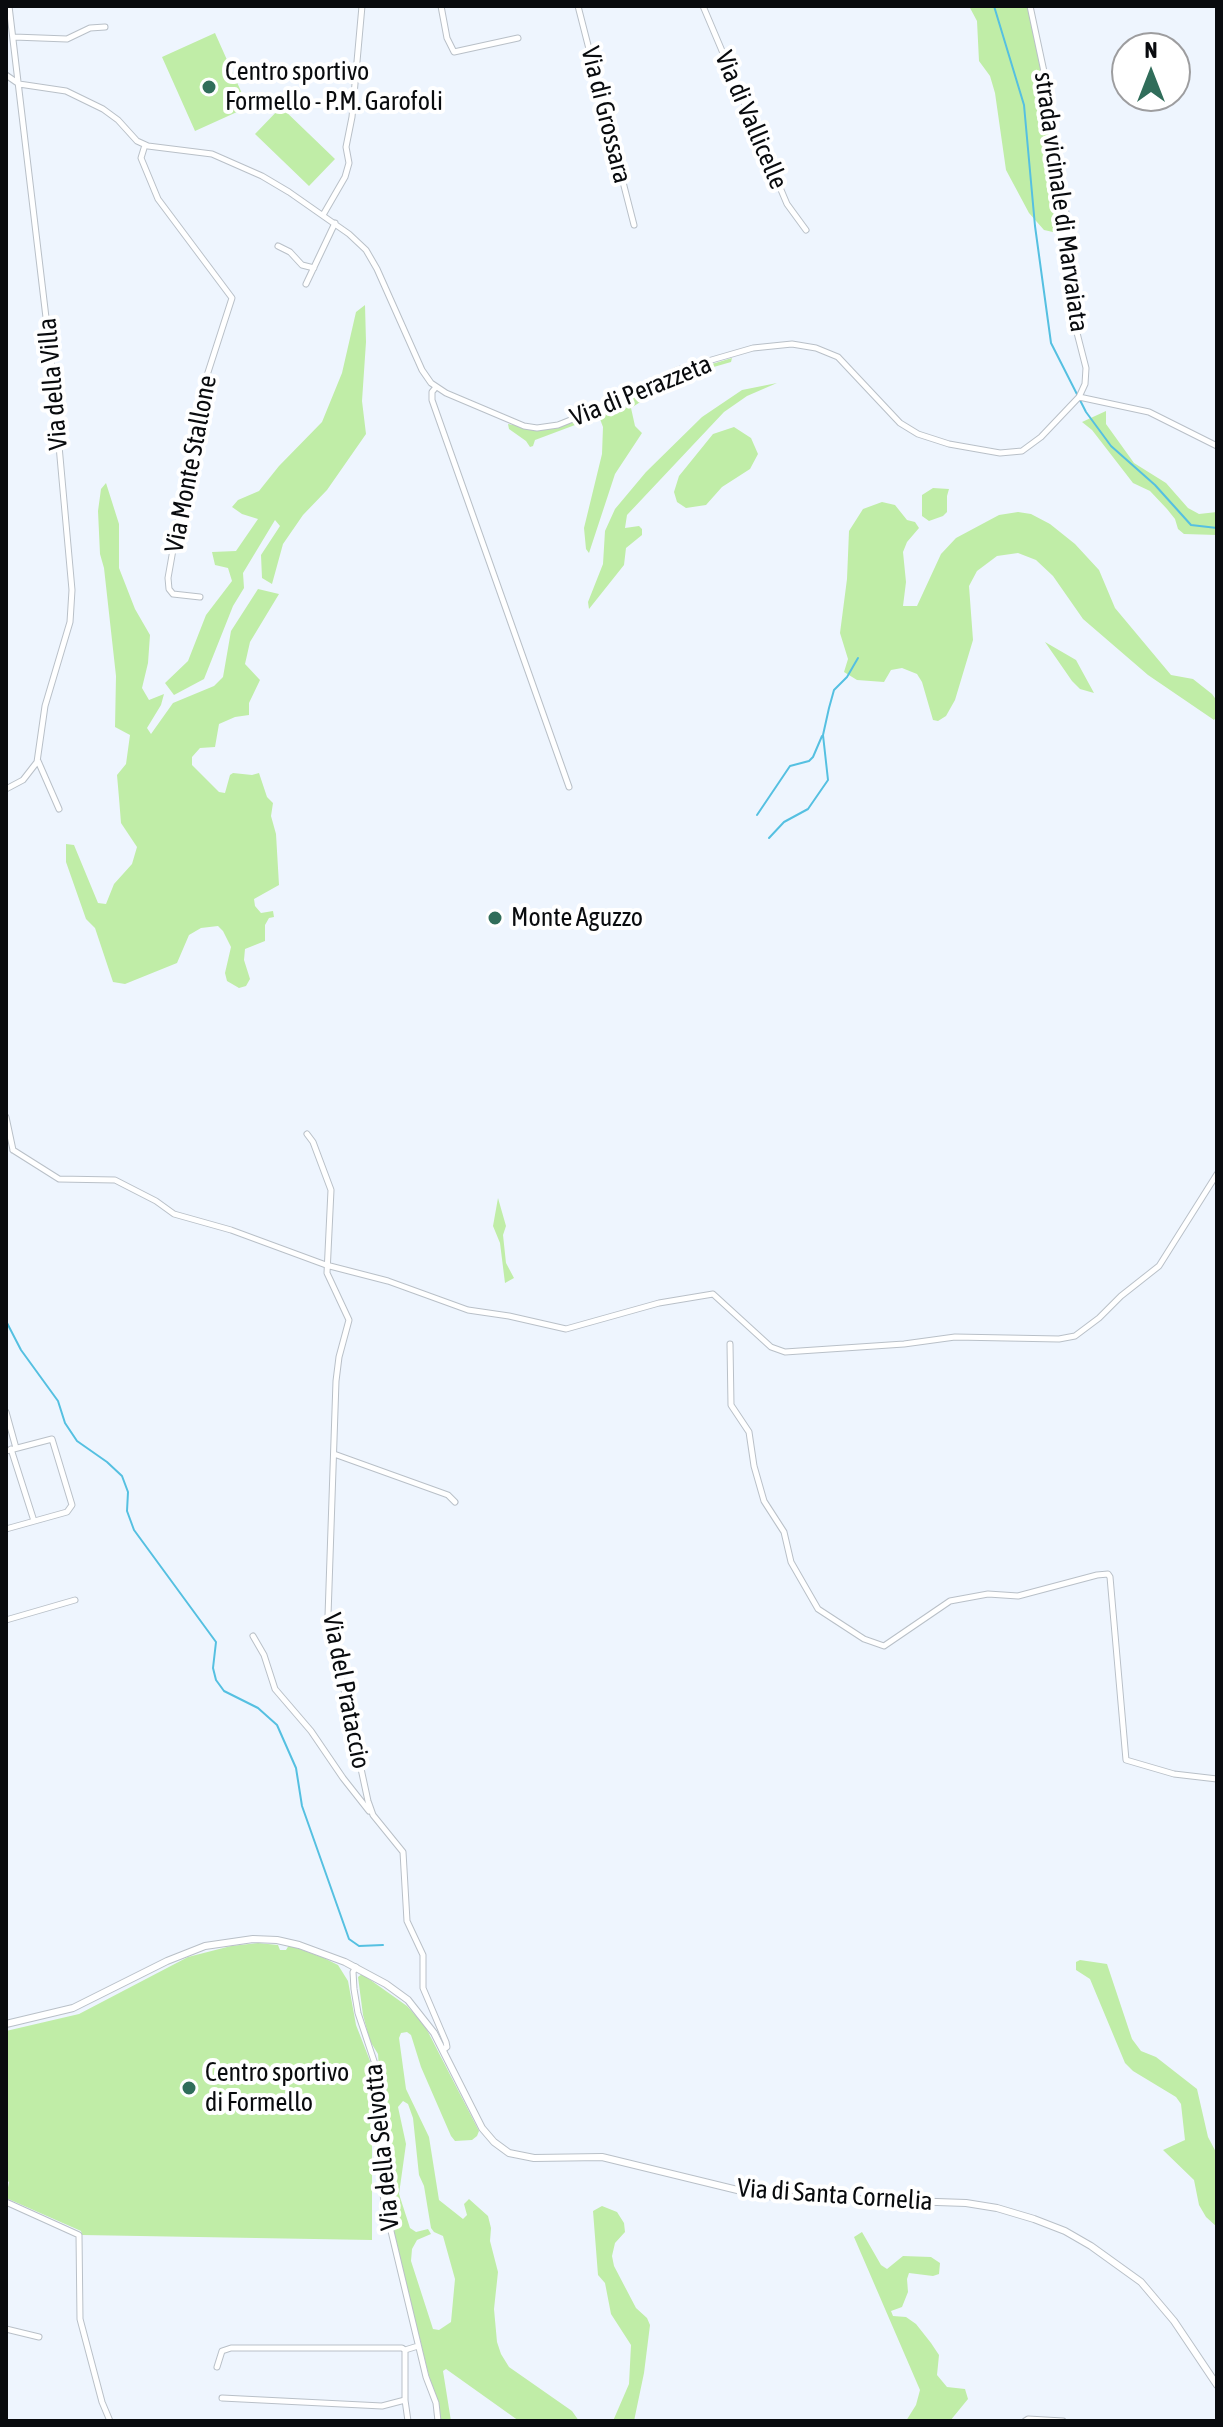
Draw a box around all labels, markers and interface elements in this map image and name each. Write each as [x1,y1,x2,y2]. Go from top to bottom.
north arrow [1111,32,1191,112]
text: N [1145,37,1157,63]
street label: Via di Grossara [574,44,638,186]
street label: Via di Vallicelle [708,46,794,194]
place label: Centro sportivo Formello - P.M. Garofoli [225,56,443,118]
street label: strada vicinale di Marvaiata [1027,70,1095,334]
marker: Centro sportivo Formello - P.M. Garofoli [200,78,218,96]
street label: Via della Villa [32,317,74,451]
street label: Via di Perazzeta [566,349,716,433]
street label: Via Monte Stallone [159,373,223,555]
place label: Monte Aguzzo [511,902,643,934]
marker: Monte Aguzzo [486,909,504,927]
street label: Via del Prataccio [316,1610,376,1772]
place label: Centro sportivo di Formello [205,2057,349,2118]
street label: Via della Selvotta [358,2062,406,2232]
marker: Centro sportivo di Formello [180,2079,198,2097]
street label: Via di Santa Cornelia [736,2173,934,2217]

